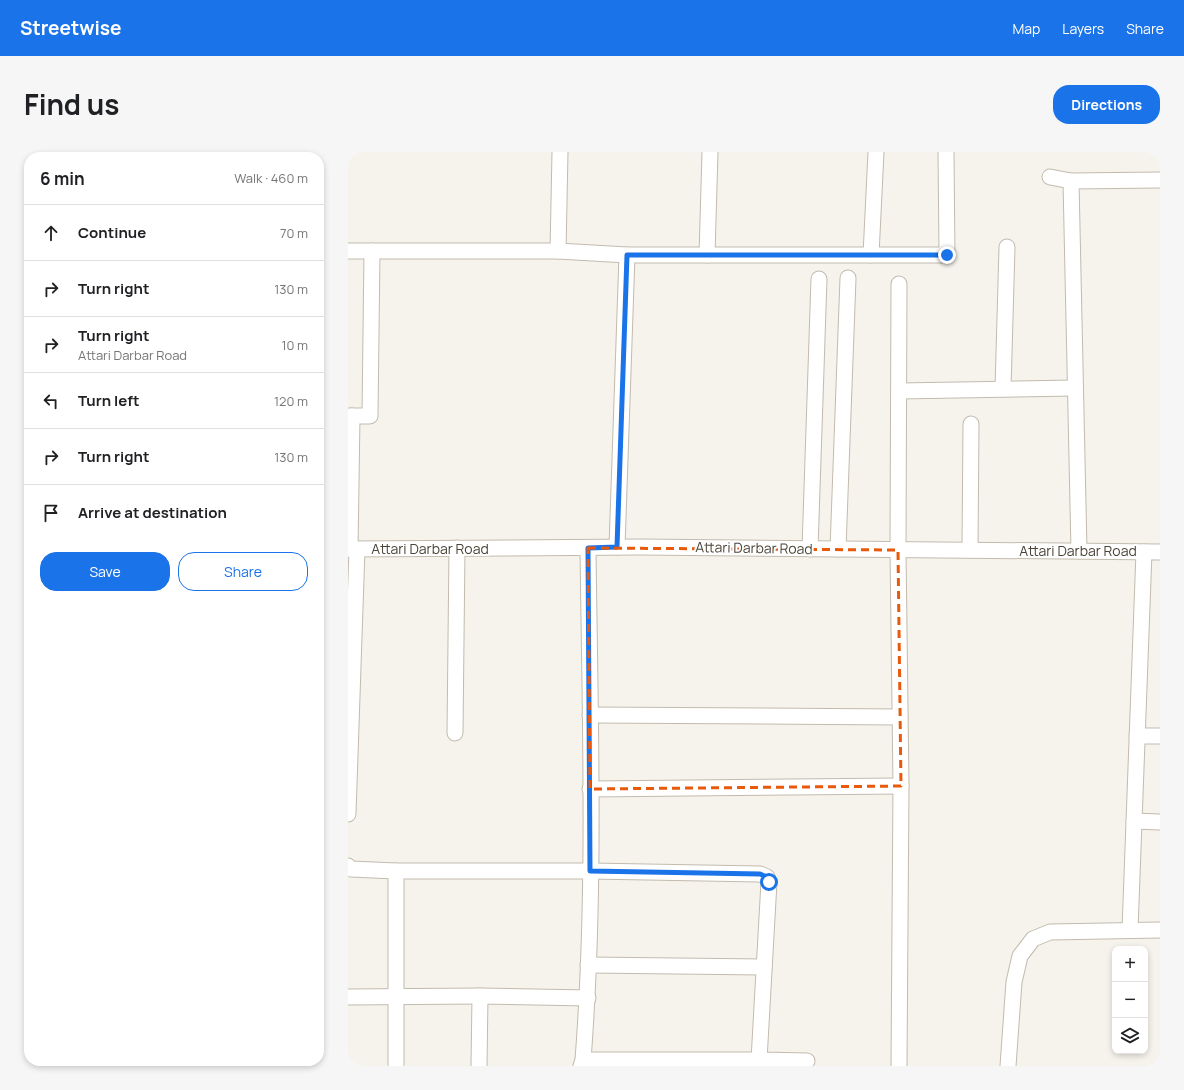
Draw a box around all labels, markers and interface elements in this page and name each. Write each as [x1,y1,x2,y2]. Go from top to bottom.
text: Streetwise [20,15,122,41]
text: Map [1012,19,1040,38]
text: Layers [1062,19,1104,38]
text: Share [1126,19,1164,38]
text: Find us [24,85,119,123]
button: Directions [1053,85,1160,124]
text: 6 min [40,167,85,190]
text: Walk · 460 m [234,169,308,187]
icon: ahead [40,222,62,244]
text: Continue [78,222,146,243]
text: 70 m [280,224,308,242]
route end [938,246,956,264]
icon: right [40,278,62,300]
text: Turn right [78,278,149,299]
text: 130 m [274,280,308,298]
text: Turn right [78,325,149,346]
icon: right [40,334,62,356]
text: 10 m [281,336,308,354]
text: Attari Darbar Road [78,346,187,364]
icon: left [40,390,62,412]
text: Turn left [78,390,140,411]
text: 120 m [274,392,308,410]
icon: right [40,446,62,468]
text: Turn right [78,446,149,467]
text: 130 m [274,448,308,466]
icon: arrive [40,502,62,524]
text: Arrive at destination [78,502,227,523]
street label: Attari Darbar Road [695,537,813,558]
street label: Attari Darbar Road [371,539,489,558]
street label: Attari Darbar Road [1019,541,1137,560]
button: Save [40,552,170,591]
button: Share [178,552,308,591]
route start [760,873,778,891]
map controls [1112,946,1148,1054]
button: + [1112,946,1148,982]
button: − [1112,982,1148,1018]
button: layers [1112,1018,1148,1054]

